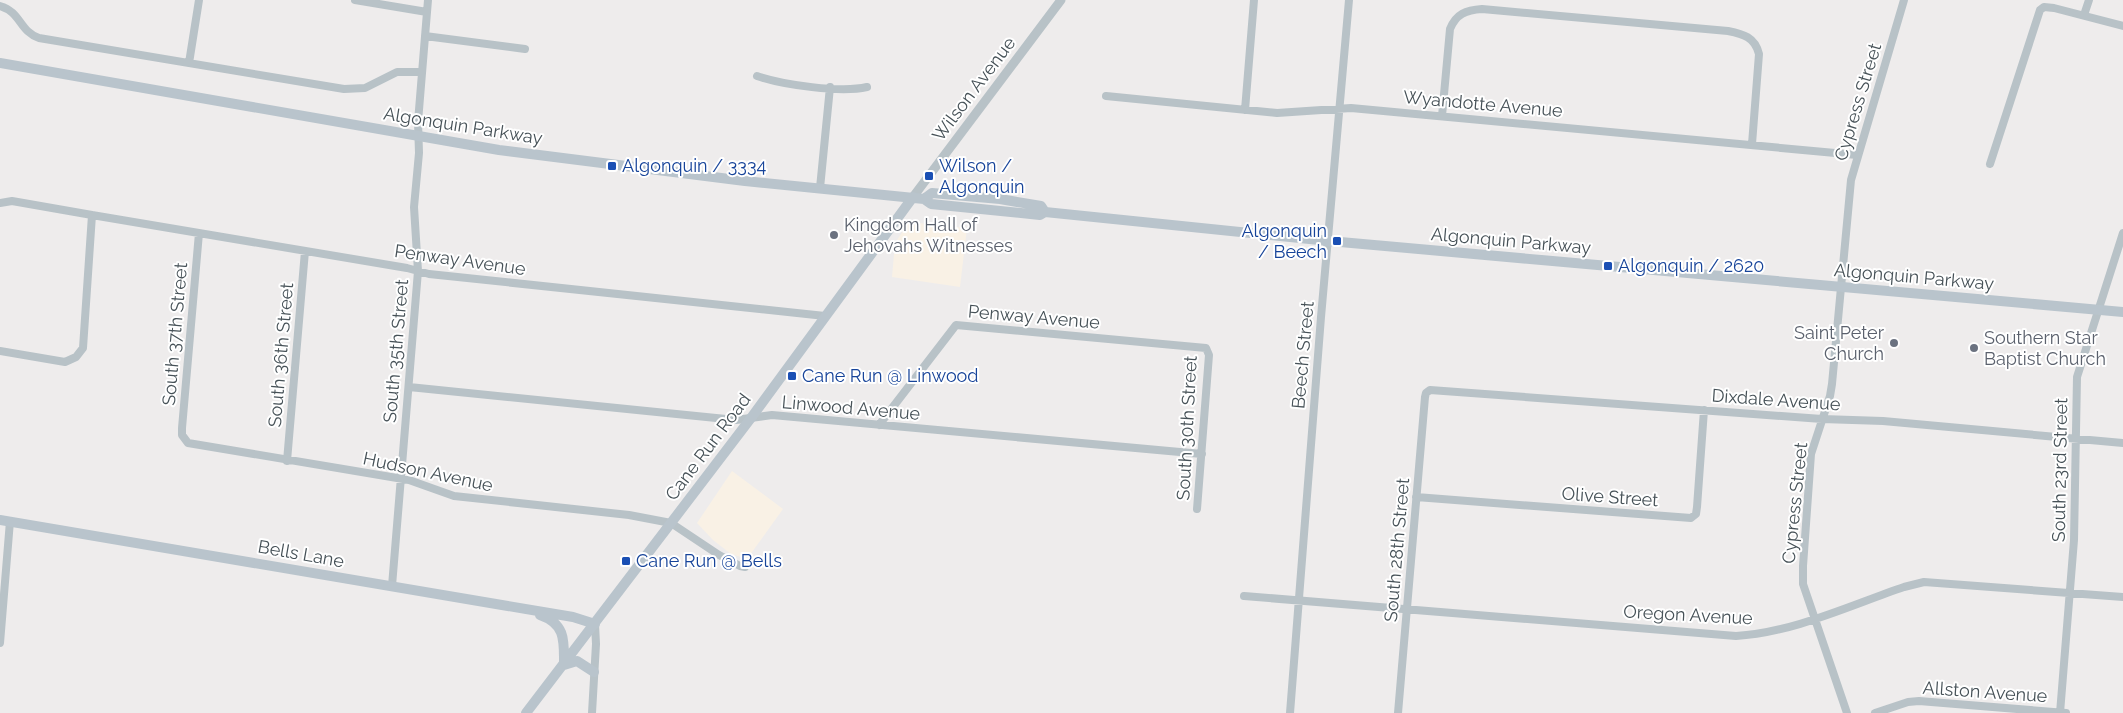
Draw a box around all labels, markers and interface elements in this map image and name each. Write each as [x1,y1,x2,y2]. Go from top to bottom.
street label: Wilson Avenue [928,32,1020,145]
street label: Cypress Street [1830,41,1885,163]
street label: Wyandotte Avenue [1402,86,1564,121]
street label: Algonquin Parkway [382,103,544,148]
place label: Algonquin / 3334 [622,155,766,176]
place label: Wilson / Algonquin [939,155,1025,197]
marker: Algonquin / 3334 [606,160,618,172]
marker: Wilson / Algonquin [923,170,935,182]
place label: Kingdom Hall of Jehovahs Witnesses [844,214,1013,256]
place label: Algonquin / Beech [1241,220,1327,262]
street label: Algonquin Parkway [1430,223,1592,258]
marker: Kingdom Hall of Jehovahs Witnesses [828,229,840,241]
marker: Algonquin / Beech [1331,235,1343,247]
street label: Penway Avenue [393,240,527,279]
place label: Algonquin / 2620 [1618,255,1764,276]
street label: Algonquin Parkway [1833,259,1995,294]
marker: Algonquin / 2620 [1602,260,1614,272]
street label: South 37th Street [158,262,191,406]
street label: South 35th Street [379,278,412,424]
street label: South 36th Street [264,282,297,428]
street label: Penway Avenue [967,300,1101,333]
street label: Beech Street [1287,300,1318,410]
place label: Saint Peter Church [1794,322,1885,364]
place label: Southern Star Baptist Church [1984,327,2106,369]
marker: Saint Peter Church [1888,337,1900,349]
marker: Southern Star Baptist Church [1968,342,1980,354]
street label: South 30th Street [1172,355,1201,501]
place label: Cane Run @ Linwood [802,365,979,386]
marker: Cane Run @ Linwood [786,370,798,382]
street label: Dixdale Avenue [1711,385,1842,415]
street label: Cane Run Road [661,389,755,504]
street label: Linwood Avenue [781,391,922,424]
street label: South 23rd Street [2048,398,2071,542]
street label: Cypress Street [1778,441,1811,565]
street label: Hudson Avenue [361,447,495,496]
street label: South 28th Street [1380,477,1413,623]
street label: Olive Street [1561,483,1659,510]
street label: Bells Lane [256,536,346,571]
place label: Cane Run @ Bells [636,550,782,571]
marker: Cane Run @ Bells [620,555,632,567]
street label: Oregon Avenue [1623,601,1754,628]
street label: Allston Avenue [1922,677,2049,706]

